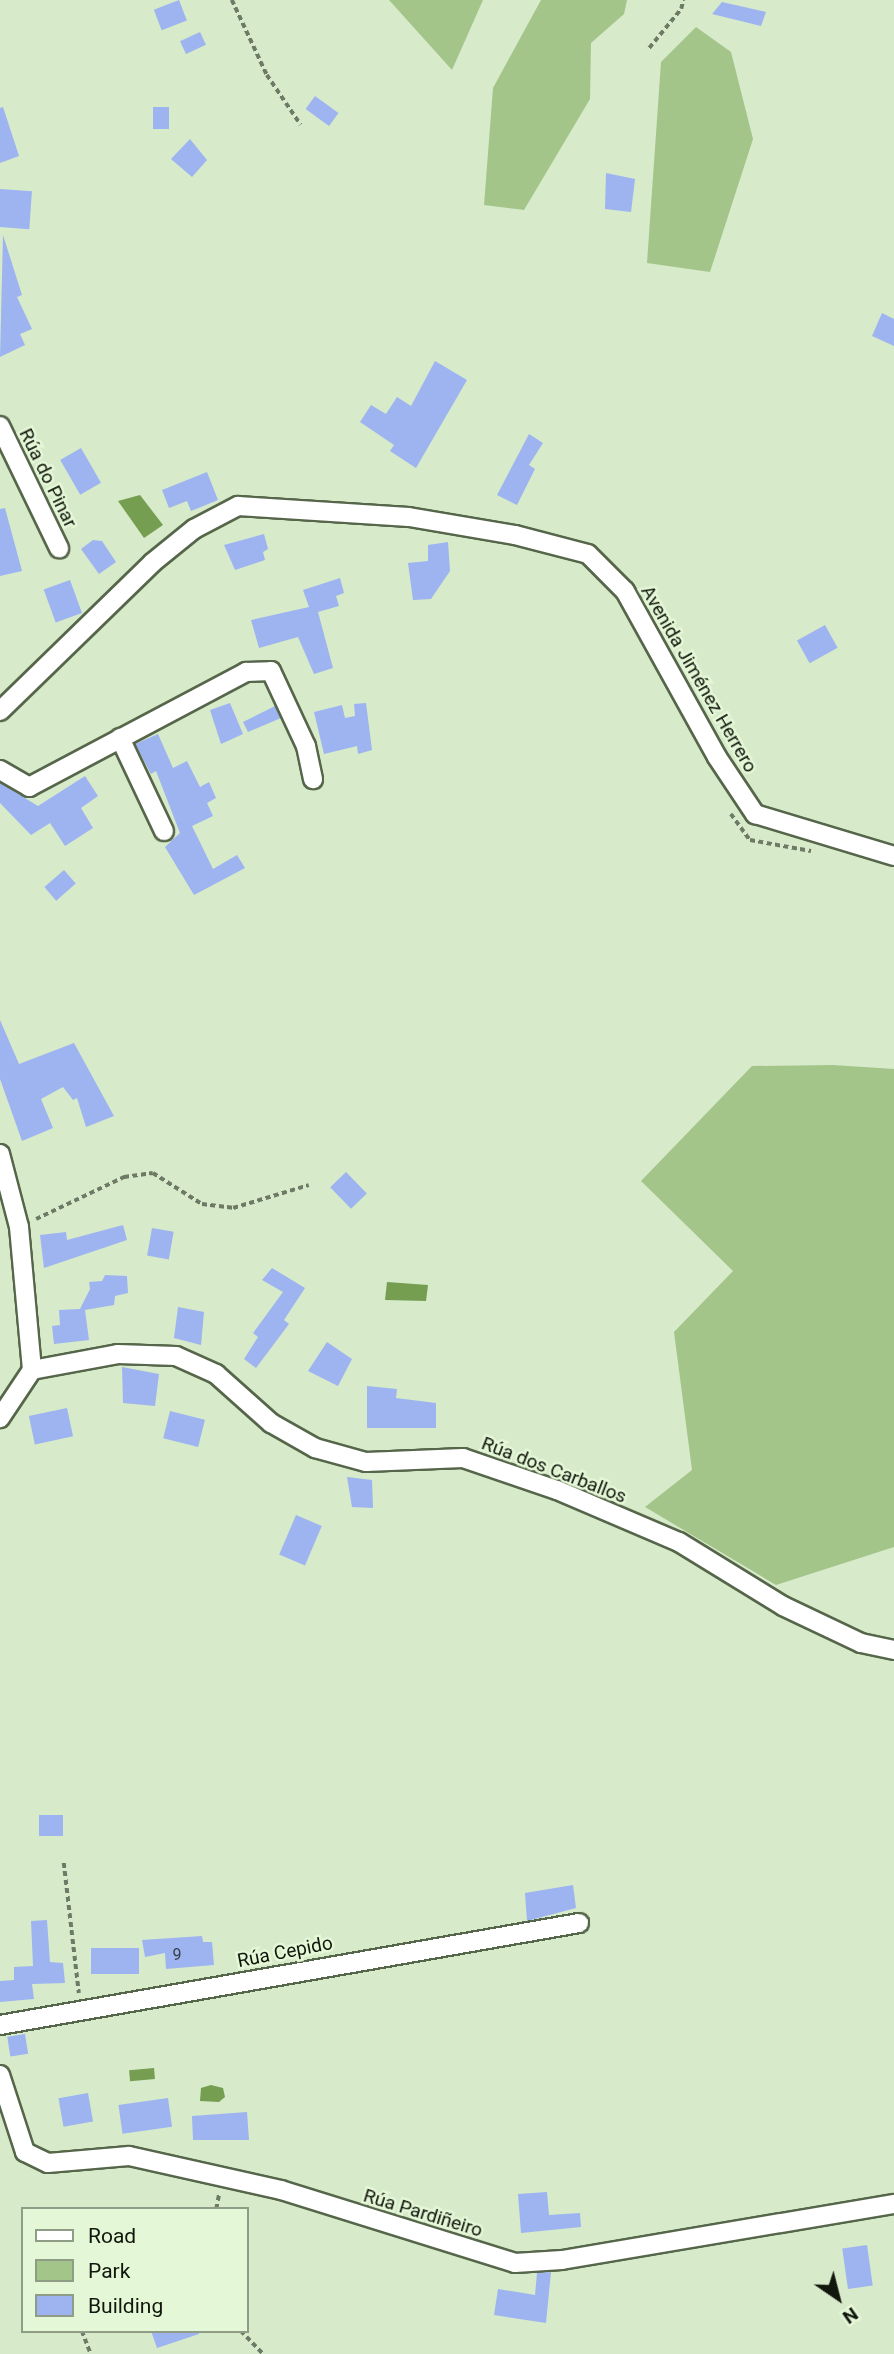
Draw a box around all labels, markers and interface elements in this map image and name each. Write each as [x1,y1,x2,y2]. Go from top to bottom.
street label: Rúa do Pinar [14,425,82,531]
street label: Avenida Jiménez Herrero [636,581,762,777]
street label: Rúa dos Carballos [478,1432,630,1508]
street label: Rúa Cepido [235,1932,335,1972]
house number: 9 [173,1945,181,1965]
street label: Rúa Pardiñeiro [361,2184,485,2242]
legend [21,2207,248,2333]
text: Road [88,2224,136,2248]
text: Park [88,2259,130,2283]
north arrow [803,2263,873,2333]
text: Building [88,2294,163,2318]
text: N [838,2302,862,2329]

